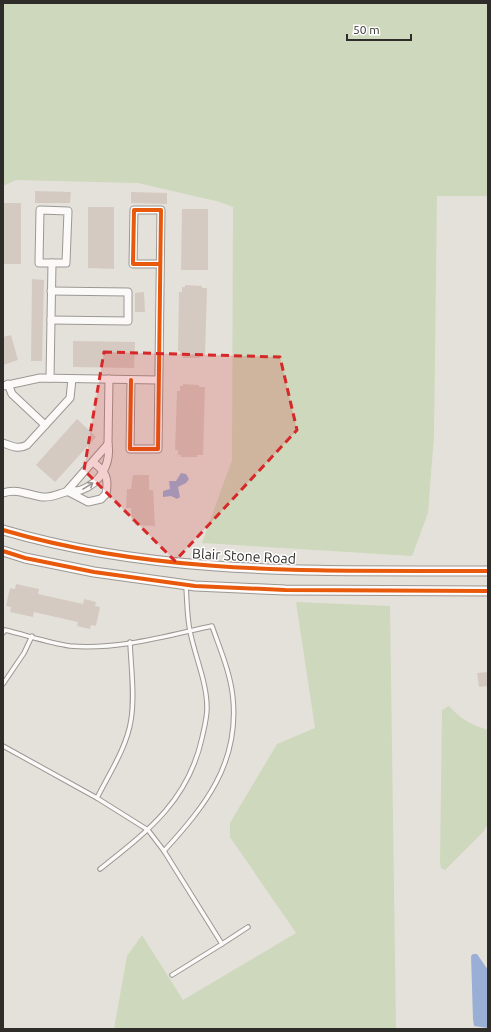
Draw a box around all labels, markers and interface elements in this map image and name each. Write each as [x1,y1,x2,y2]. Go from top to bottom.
scale bar [347,16,411,42]
text: 50 m [353,23,380,36]
one-way arrow [82,481,94,489]
street label: Blair Stone Road [192,545,296,567]

